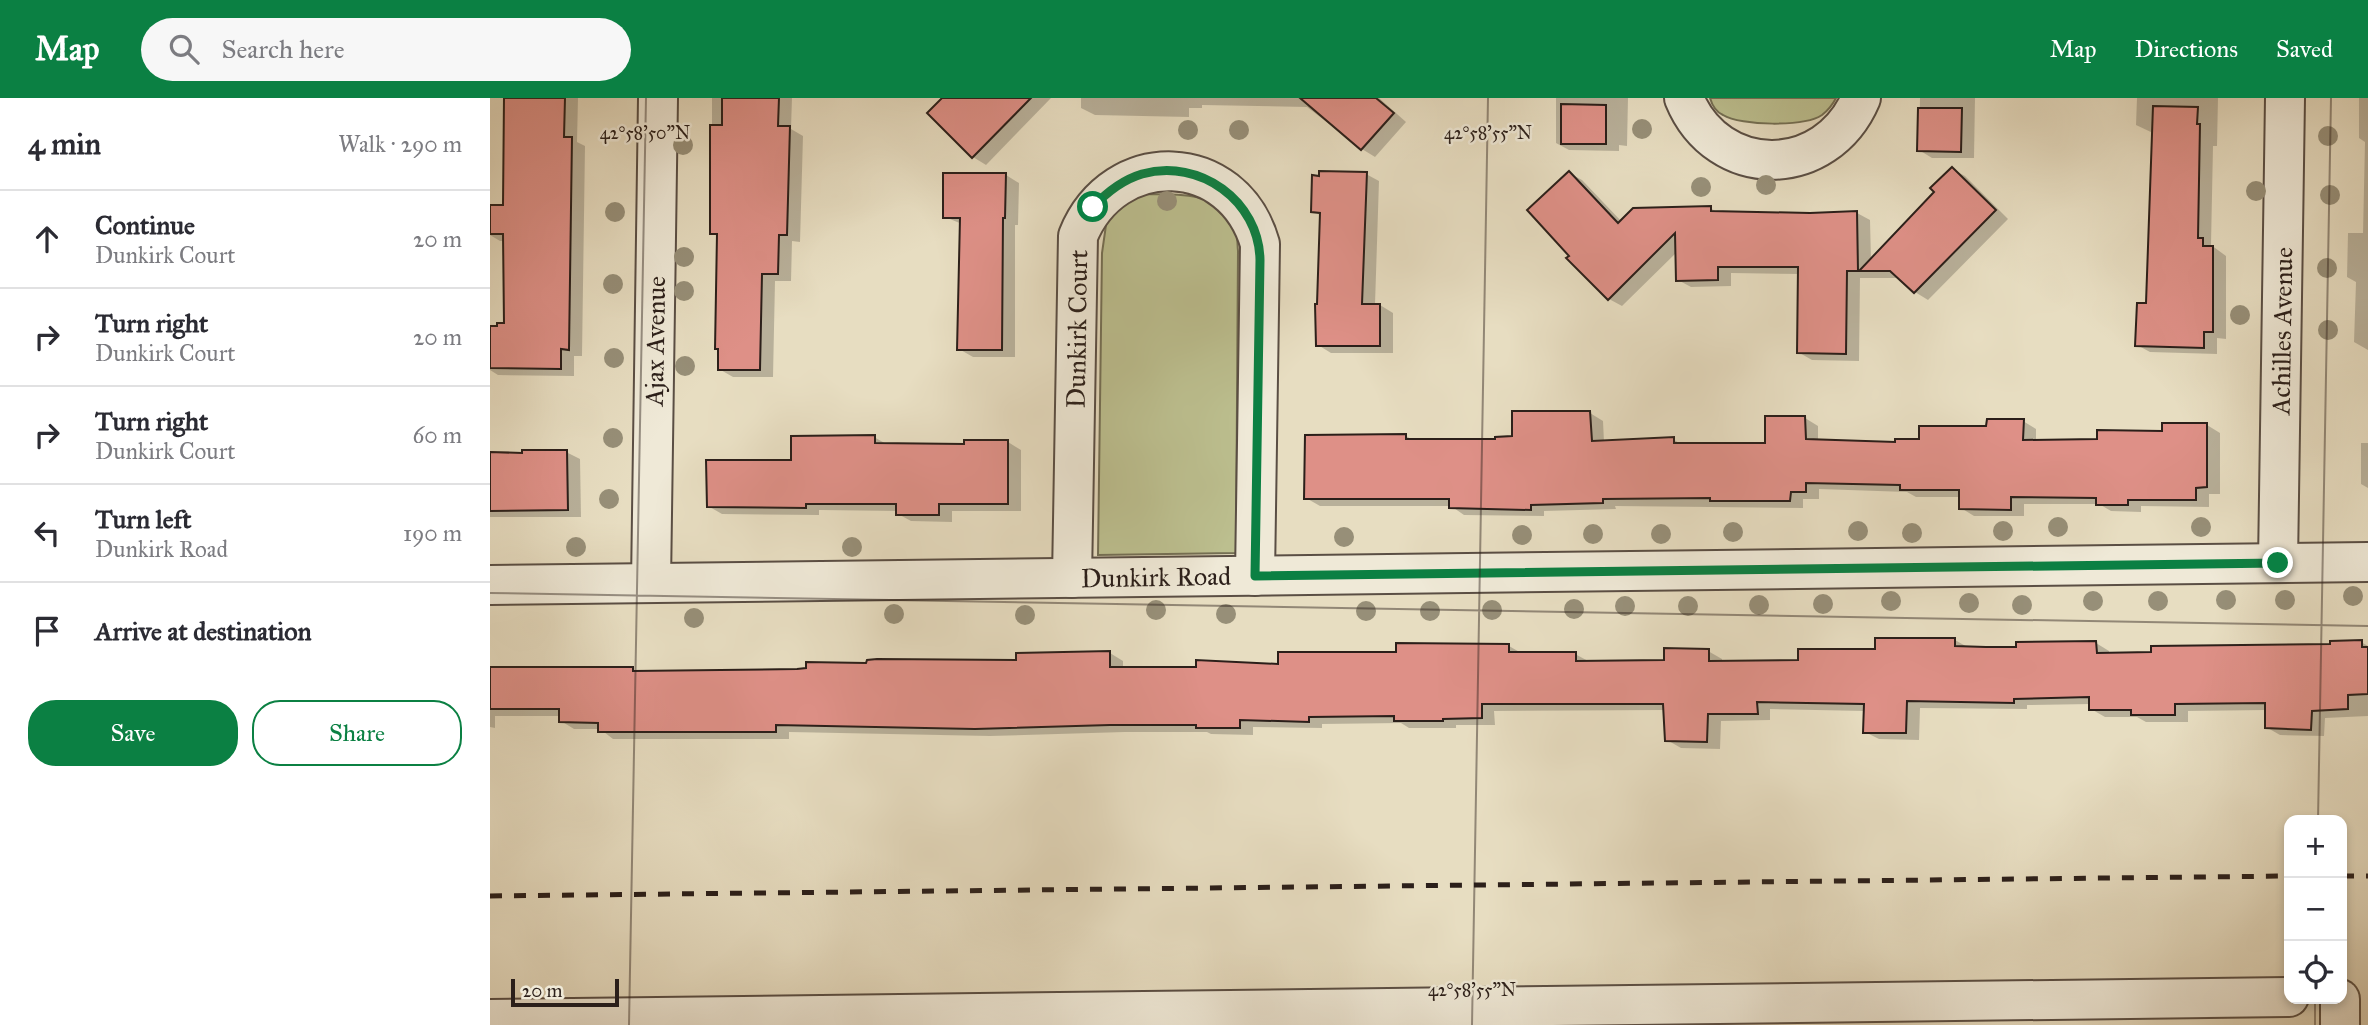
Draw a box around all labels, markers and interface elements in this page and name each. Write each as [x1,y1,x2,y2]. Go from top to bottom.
search box [141,18,631,81]
text: Map [35,29,99,69]
icon: search [165,30,203,68]
text: Search here [221,33,345,65]
text: Map [2050,34,2097,64]
text: Directions [2135,34,2238,64]
text: Saved [2276,34,2333,64]
text: 42°58'50"N [600,122,690,144]
text: 42°58'55"N [1444,122,1532,144]
text: 4 min [28,126,101,162]
text: Walk · 290 m [338,130,462,158]
route start [1077,191,1108,222]
text: Continue [95,209,195,241]
icon: ahead [28,220,66,258]
text: 20 m [413,225,462,253]
text: Dunkirk Court [95,241,235,269]
street label: Achilles Avenue [2265,247,2299,416]
street label: Dunkirk Court [1060,249,1094,409]
street label: Ajax Avenue [638,276,672,407]
text: Turn right [95,307,208,339]
icon: right [28,318,66,356]
text: 20 m [413,323,462,351]
text: Dunkirk Court [95,339,235,367]
text: Turn right [95,405,208,437]
icon: right [28,416,66,454]
text: 60 m [413,421,462,449]
text: Dunkirk Court [95,437,235,465]
text: Turn left [95,503,191,535]
icon: left [28,514,66,552]
text: 190 m [403,519,462,547]
text: Dunkirk Road [95,535,228,563]
route end [2262,547,2293,578]
street label: Dunkirk Road [1081,560,1231,594]
icon: arrive [28,612,66,650]
text: Arrive at destination [95,615,312,647]
button: Save [28,700,238,766]
button: Share [252,700,462,766]
map controls [2284,815,2347,1004]
button: + [2284,815,2347,878]
button: − [2284,878,2347,941]
button: locate [2284,941,2347,1004]
scale bar [511,976,620,1008]
text: 20 m [522,979,563,1002]
text: 42°58'55"N [1428,979,1516,1001]

